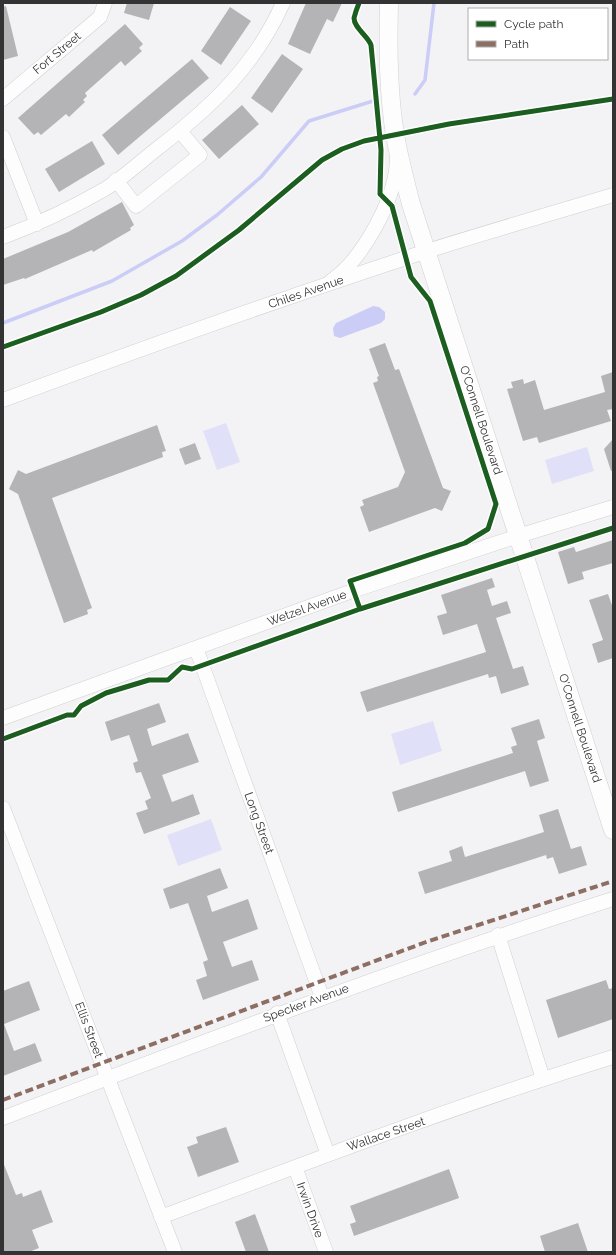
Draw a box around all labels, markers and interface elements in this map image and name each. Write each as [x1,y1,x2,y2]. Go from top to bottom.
legend [468,8,608,60]
text: Cycle path [504,17,563,31]
street label: Fort Street [30,29,84,77]
text: Path [504,37,529,51]
street label: Chiles Avenue [266,273,346,311]
street label: O'Connell Boulevard [457,364,505,476]
street label: Wetzel Avenue [265,587,349,629]
street label: O'Connell Boulevard [556,672,604,784]
street label: Long Street [241,790,277,856]
street label: Specker Avenue [261,981,351,1025]
street label: Ellis Street [72,1000,106,1060]
street label: Wallace Street [345,1114,427,1154]
street label: Irwin Drive [293,1180,327,1240]

